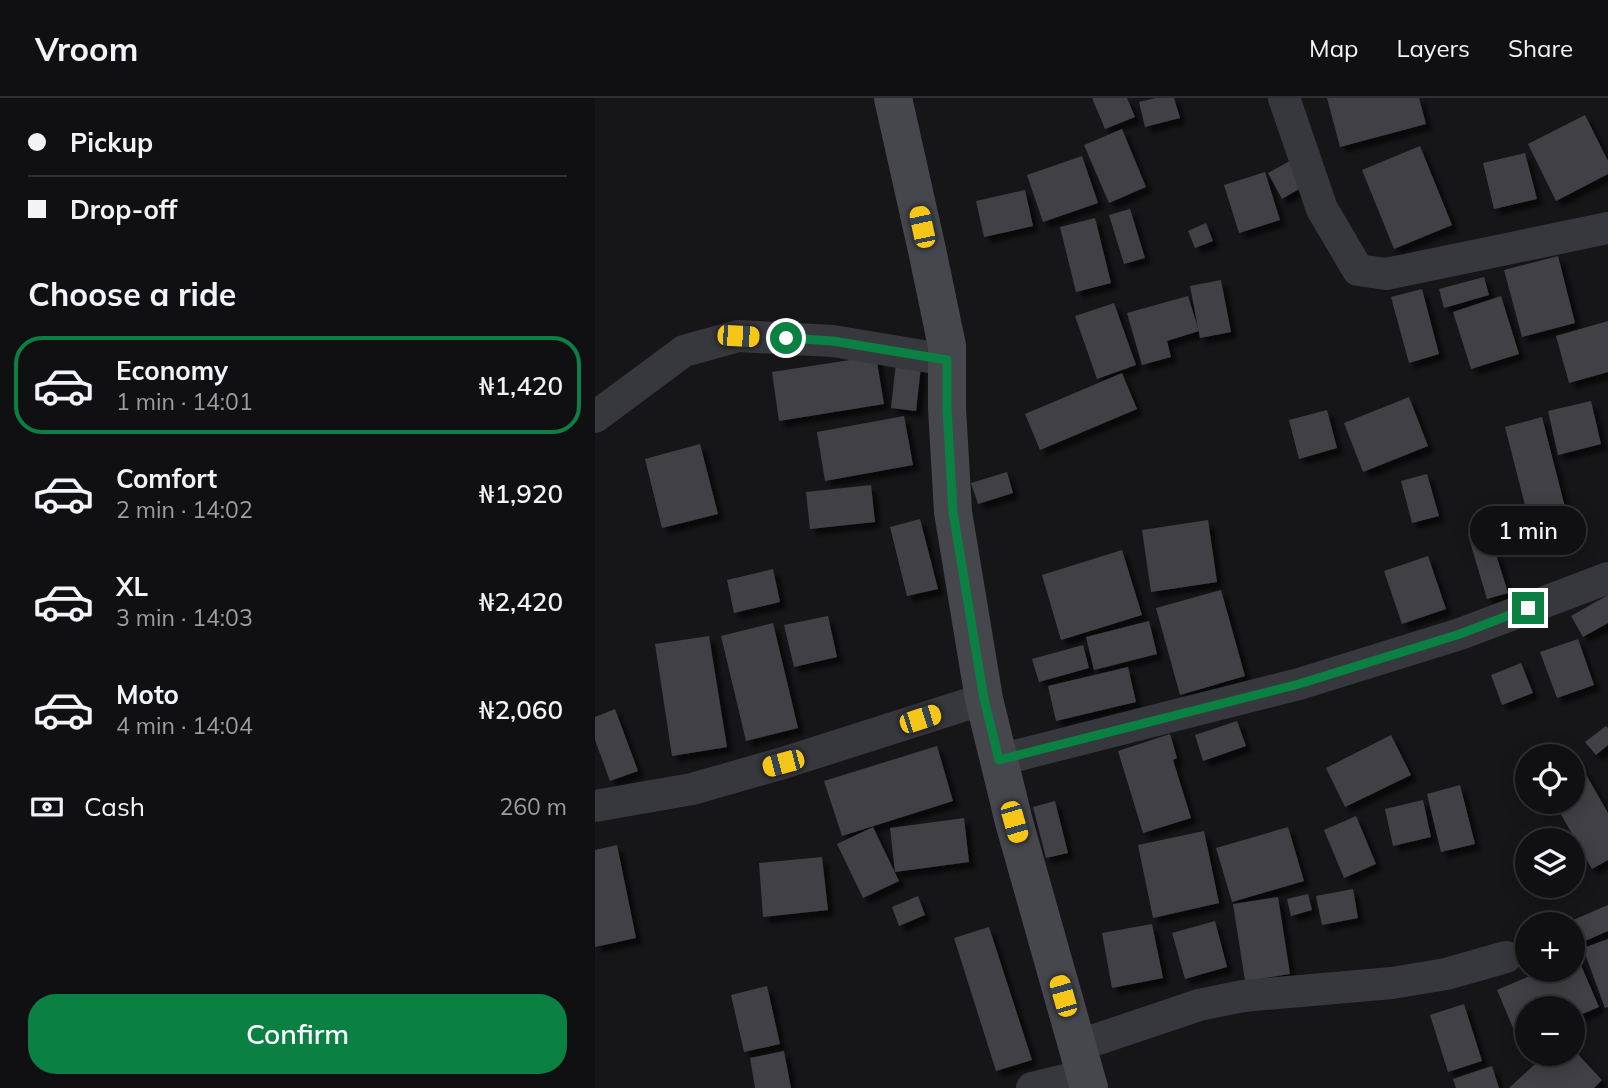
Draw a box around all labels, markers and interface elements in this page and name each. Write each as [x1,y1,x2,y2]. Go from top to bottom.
text: Vroom [35,28,138,69]
text: Map [1309,33,1358,63]
text: Layers [1396,33,1470,63]
text: Share [1508,33,1573,63]
text: Pickup [70,126,153,159]
text: Drop-off [70,193,177,226]
car [908,204,937,250]
text: Choose a ride [28,274,236,314]
route start [770,322,802,354]
car [717,324,760,348]
icon: car [32,354,95,417]
text: Economy [116,354,228,387]
text: ₦1,420 [479,369,563,402]
text: 1 min · 14:01 [116,387,253,416]
icon: car [32,462,95,525]
text: Comfort [116,462,217,495]
text: ₦1,920 [479,477,563,510]
text: 2 min · 14:02 [116,495,253,524]
callout: 1 min [1470,506,1586,556]
text: 1 min [1498,516,1558,545]
icon: car [32,570,95,633]
text: XL [116,570,148,603]
text: ₦2,420 [479,585,563,618]
route end [1512,592,1544,624]
text: 3 min · 14:03 [116,603,253,632]
icon: car [32,678,95,741]
text: Moto [116,678,179,711]
text: ₦2,060 [479,693,563,726]
car [897,703,944,735]
text: 4 min · 14:04 [116,711,253,740]
map controls [1515,744,1585,1066]
button: locate [1515,744,1585,814]
car [760,747,807,779]
icon: cash [28,788,66,826]
text: Cash [84,790,145,823]
text: 260 m [499,792,567,821]
car [999,799,1030,845]
button: layers [1515,828,1585,898]
button: + [1515,912,1585,982]
car [1048,973,1079,1019]
button: Confirm [28,994,567,1074]
button: − [1515,996,1585,1066]

